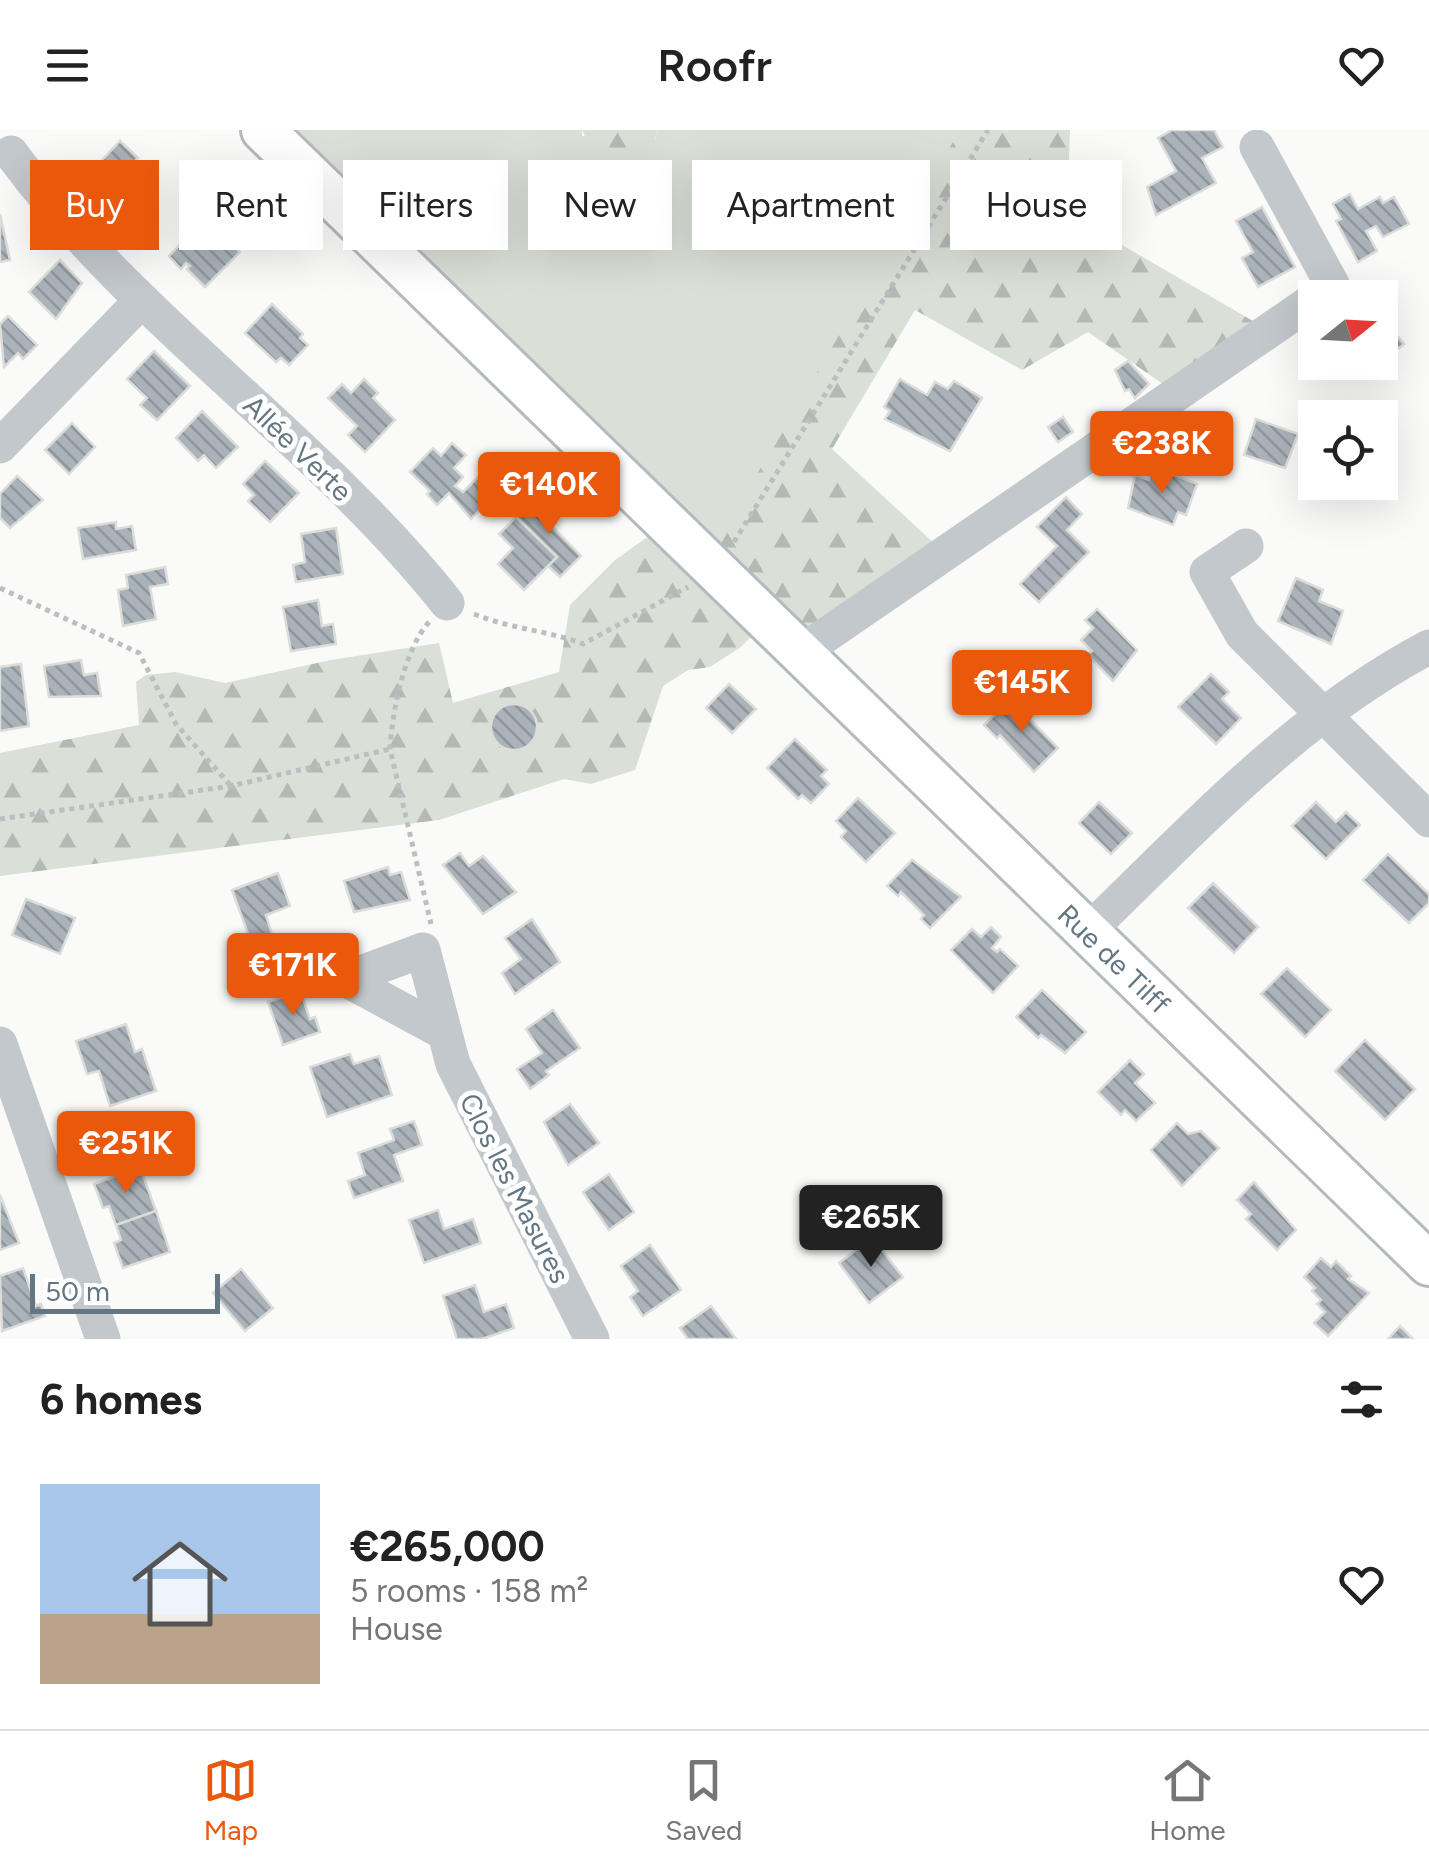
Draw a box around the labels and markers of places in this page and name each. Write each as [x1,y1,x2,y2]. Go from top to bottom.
pin: €238K [1092,411,1232,496]
pin: €140K [479,452,619,537]
pin: €145K [952,650,1092,735]
pin: €171K [223,933,363,1018]
pin: €251K [56,1111,196,1196]
pin: €265K [801,1185,941,1270]

